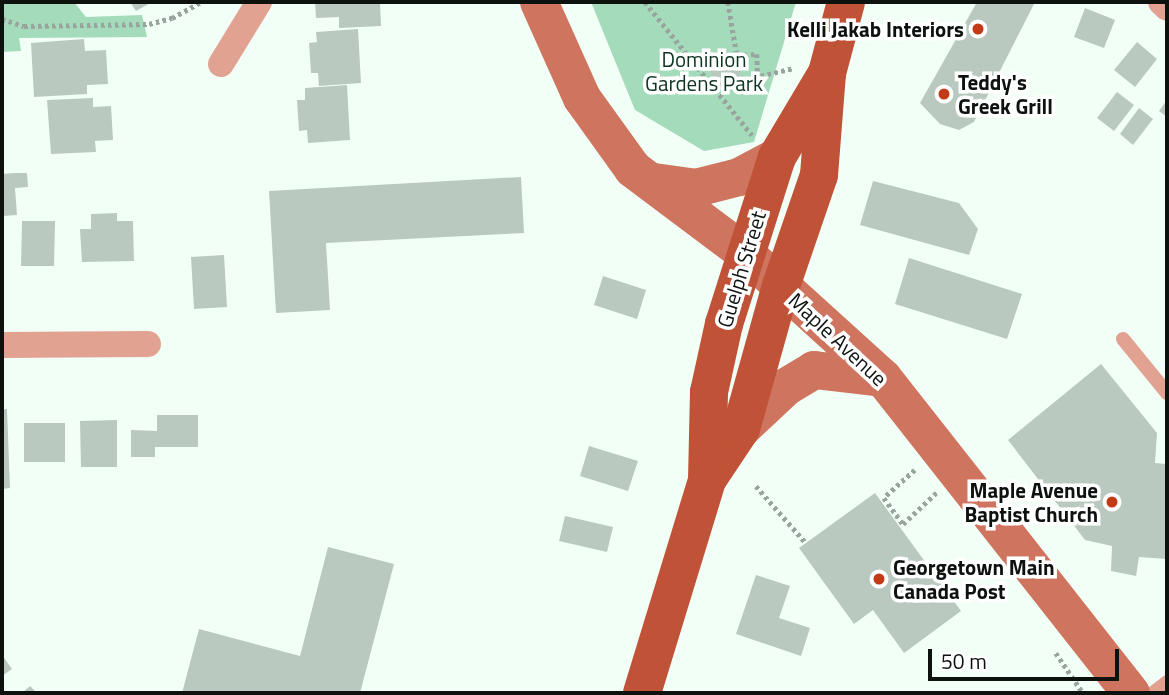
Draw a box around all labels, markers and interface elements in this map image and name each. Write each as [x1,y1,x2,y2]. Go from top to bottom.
place label: Kelli Jakab Interiors [787,16,964,42]
marker: Kelli Jakab Interiors [970,21,986,37]
park label: Dominion Gardens Park [645,46,763,96]
place label: Teddy's Greek Grill [958,69,1053,119]
marker: Teddy's Greek Grill [936,86,952,102]
street label: Guelph Street [711,208,771,330]
street label: Maple Avenue [784,287,892,391]
place label: Maple Avenue Baptist Church [964,477,1098,527]
marker: Maple Avenue Baptist Church [1104,494,1120,510]
place label: Georgetown Main Canada Post [893,554,1054,604]
marker: Georgetown Main Canada Post [871,571,887,587]
scale bar [931,636,1122,680]
text: 50 m [941,645,987,677]

